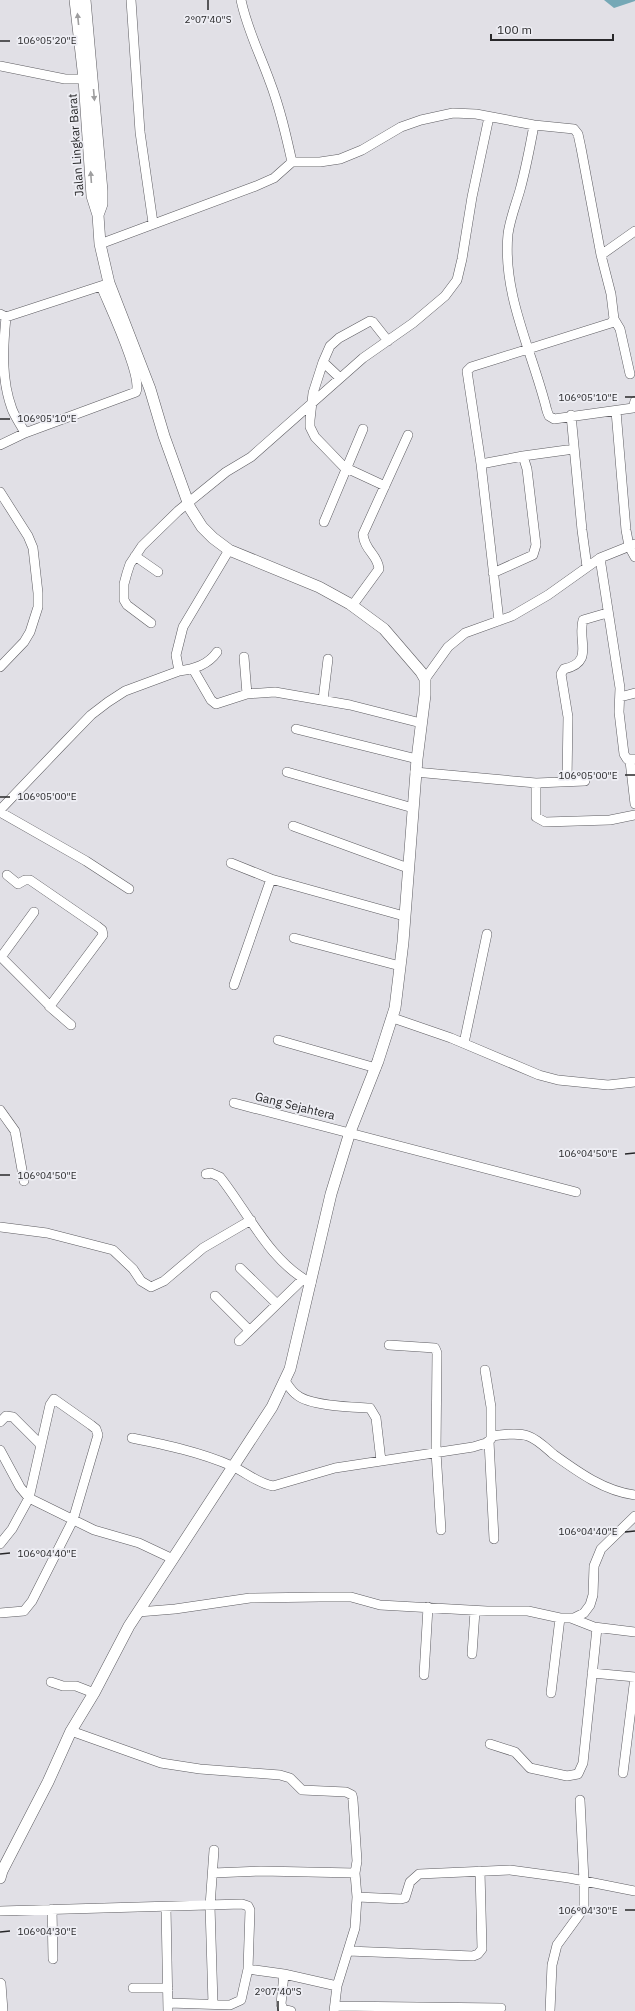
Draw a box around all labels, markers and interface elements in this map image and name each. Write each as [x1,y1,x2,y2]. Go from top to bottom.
one-way arrow [74,13,81,26]
text: 2°07'40"S [184,13,232,26]
scale bar [491,16,613,42]
text: 100 m [497,22,532,37]
text: 106°05'20"E [17,34,77,47]
one-way arrow [90,89,97,101]
street label: Jalan Lingkar Barat [64,93,87,197]
one-way arrow [88,171,95,183]
text: 106°05'10"E [558,391,618,404]
text: 106°05'10"E [17,412,77,425]
text: 106°05'00"E [558,769,618,782]
text: 106°05'00"E [17,790,77,803]
street label: Gang Sejahtera [254,1088,337,1123]
text: 106°04'50"E [558,1147,618,1160]
text: 106°04'50"E [17,1169,77,1182]
text: 106°04'40"E [558,1525,618,1538]
text: 106°04'40"E [17,1547,77,1560]
text: 106°04'30"E [558,1904,618,1917]
text: 106°04'30"E [17,1925,77,1938]
text: 2°07'40"S [254,1985,302,1998]

